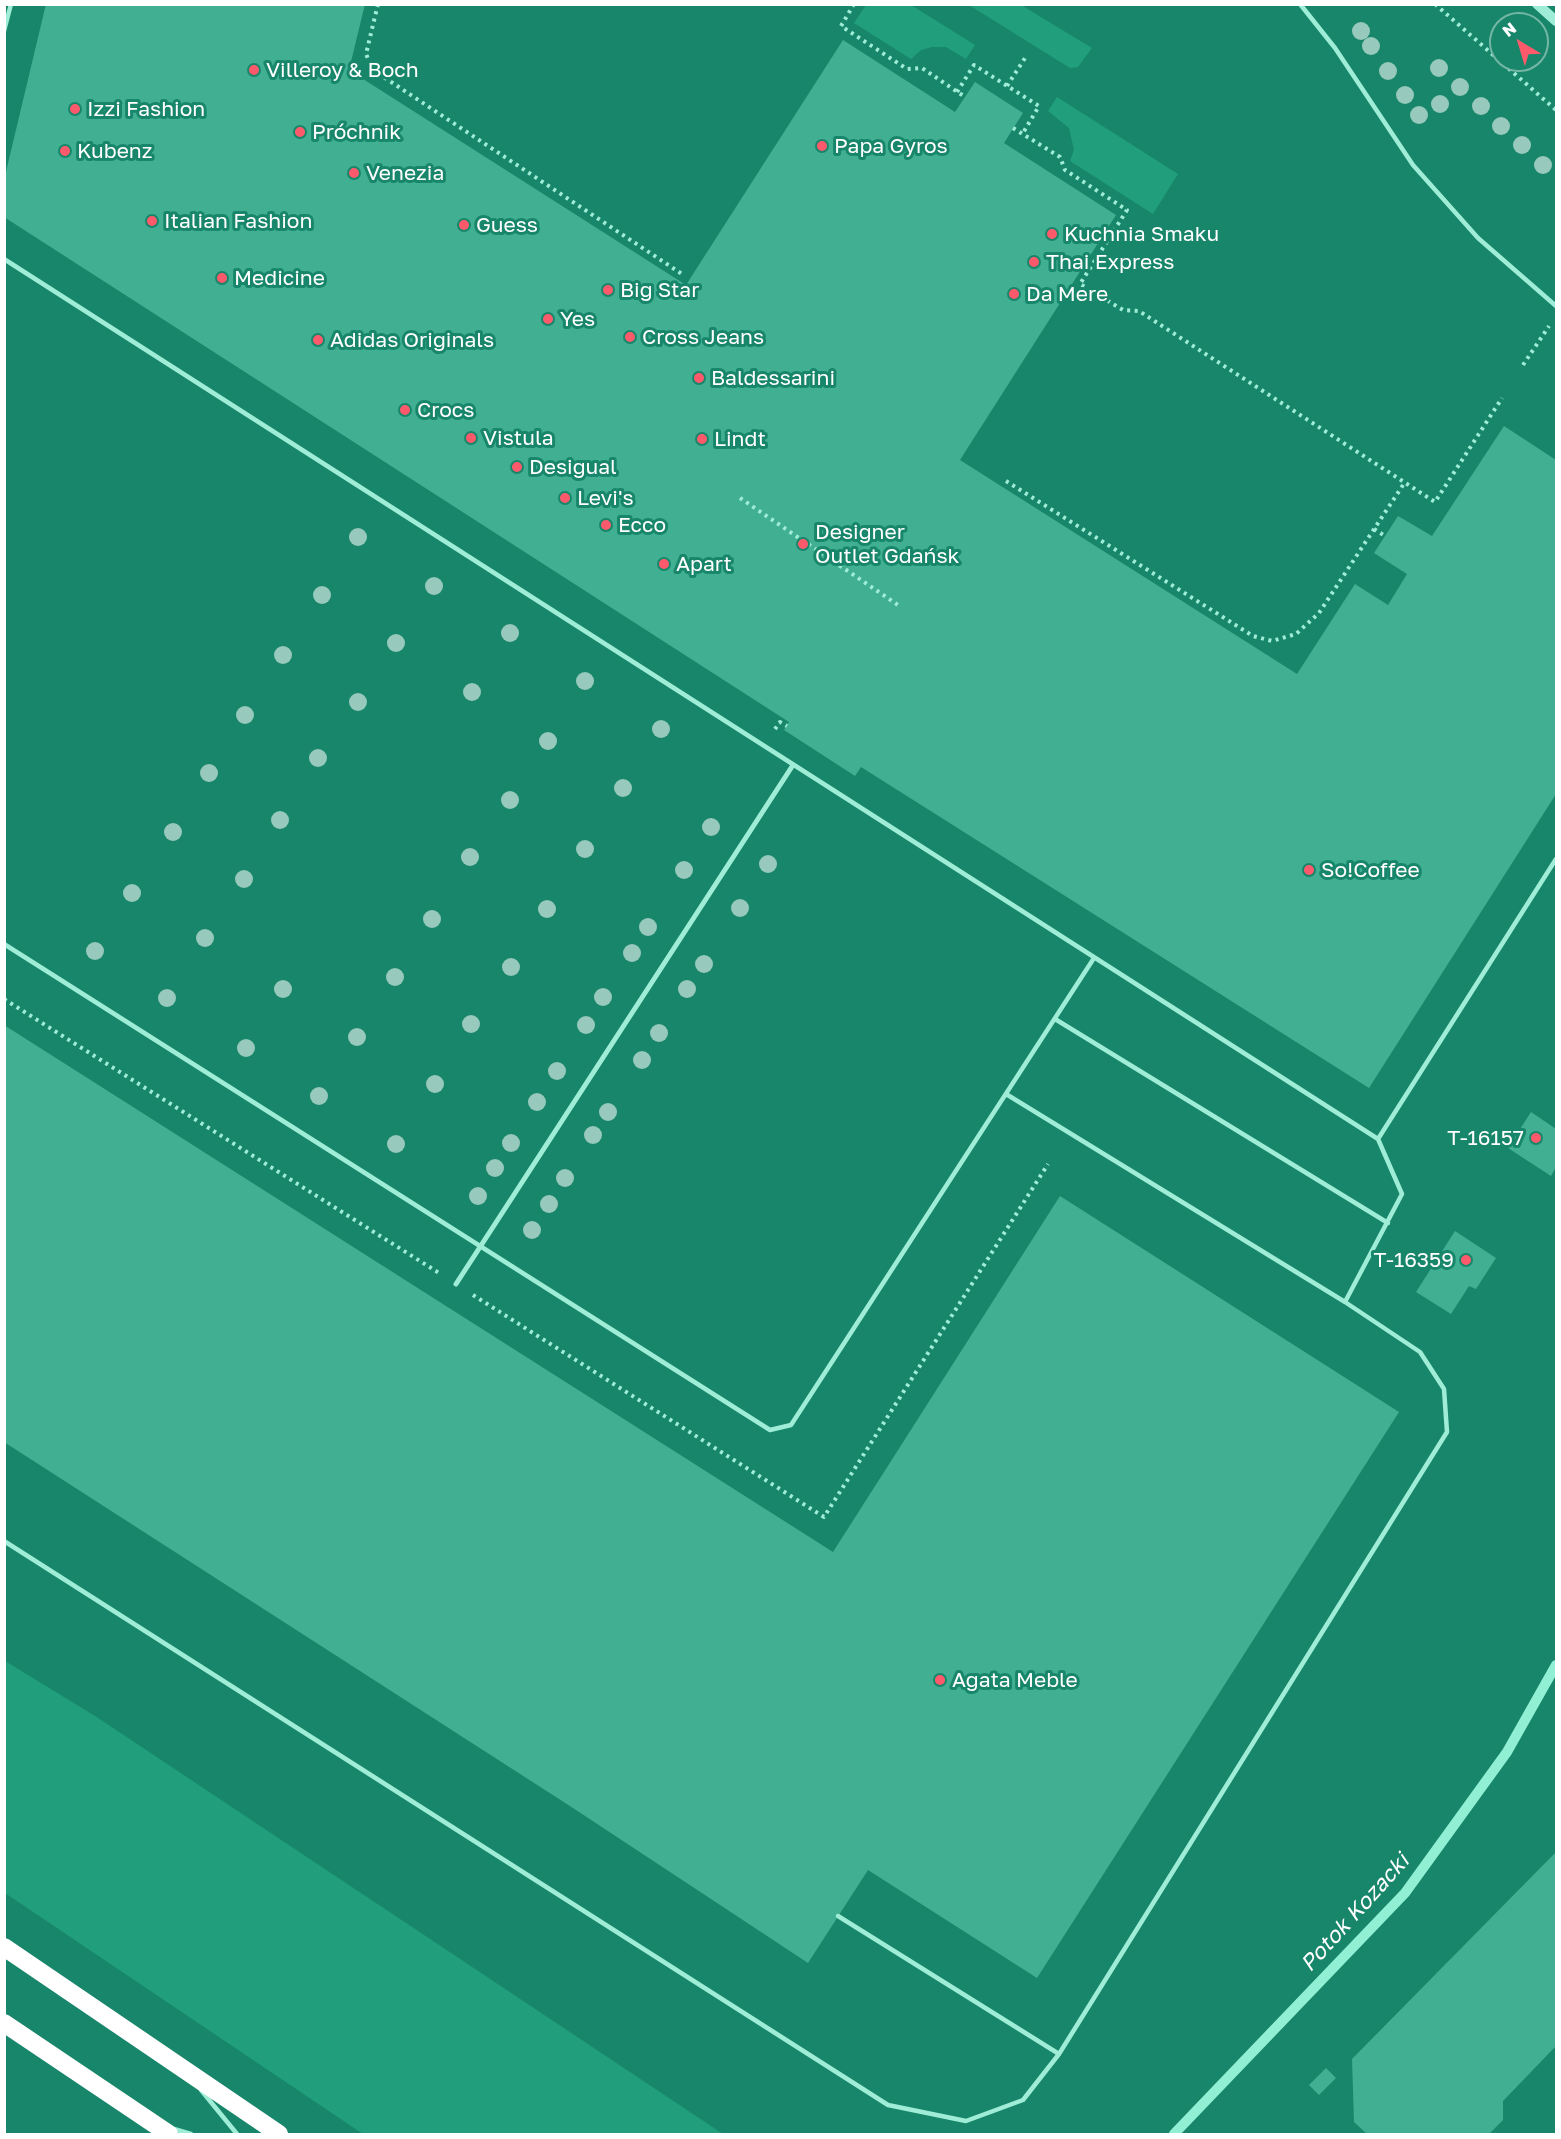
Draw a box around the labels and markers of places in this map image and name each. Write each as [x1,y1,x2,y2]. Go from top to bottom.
place label: Villeroy & Boch [266,57,419,83]
marker: Villeroy & Boch [247,63,261,77]
place label: Izzi Fashion [87,96,205,122]
marker: Izzi Fashion [68,102,82,116]
place label: Próchnik [312,119,401,145]
marker: Próchnik [293,125,307,139]
place label: Papa Gyros [834,133,948,159]
place label: Kubenz [77,138,152,164]
marker: Papa Gyros [815,139,829,153]
marker: Kubenz [58,144,72,158]
place label: Venezia [366,160,444,186]
marker: Venezia [347,166,361,180]
place label: Italian Fashion [164,208,312,234]
place label: Guess [476,212,538,238]
marker: Italian Fashion [145,214,159,228]
marker: Guess [457,218,471,232]
place label: Kuchnia Smaku [1064,221,1219,247]
marker: Kuchnia Smaku [1045,227,1059,241]
place label: Thai Express [1046,249,1174,275]
marker: Thai Express [1027,255,1041,269]
place label: Medicine [234,265,325,291]
marker: Medicine [215,271,229,285]
place label: Big Star [620,277,699,303]
place label: Da Mere [1026,281,1108,307]
marker: Big Star [601,283,615,297]
marker: Da Mere [1007,287,1021,301]
place label: Yes [560,306,595,332]
marker: Yes [541,312,555,326]
place label: Cross Jeans [642,324,764,350]
place label: Adidas Originals [330,327,494,353]
marker: Cross Jeans [623,330,637,344]
marker: Adidas Originals [311,333,325,347]
place label: Baldessarini [711,365,835,391]
marker: Baldessarini [692,371,706,385]
place label: Crocs [417,397,474,423]
marker: Crocs [398,403,412,417]
place label: Vistula [483,425,554,451]
place label: Lindt [714,426,766,452]
marker: Vistula [464,431,478,445]
marker: Lindt [695,432,709,446]
place label: Desigual [529,454,617,480]
marker: Desigual [510,460,524,474]
place label: Levi's [577,485,634,511]
marker: Levi's [558,491,572,505]
place label: Ecco [618,512,666,538]
marker: Ecco [599,518,613,532]
place label: Designer Outlet Gdańsk [815,519,959,569]
marker: Designer Outlet Gdańsk [796,537,810,551]
place label: Apart [676,551,732,577]
marker: Apart [657,557,671,571]
place label: So!Coffee [1321,857,1420,883]
marker: So!Coffee [1302,863,1316,877]
place label: T-16157 [1447,1125,1524,1151]
marker: T-16157 [1529,1131,1543,1145]
place label: T-16359 [1374,1247,1454,1273]
marker: T-16359 [1459,1253,1473,1267]
place label: Agata Meble [952,1667,1078,1693]
marker: Agata Meble [933,1673,947,1687]

